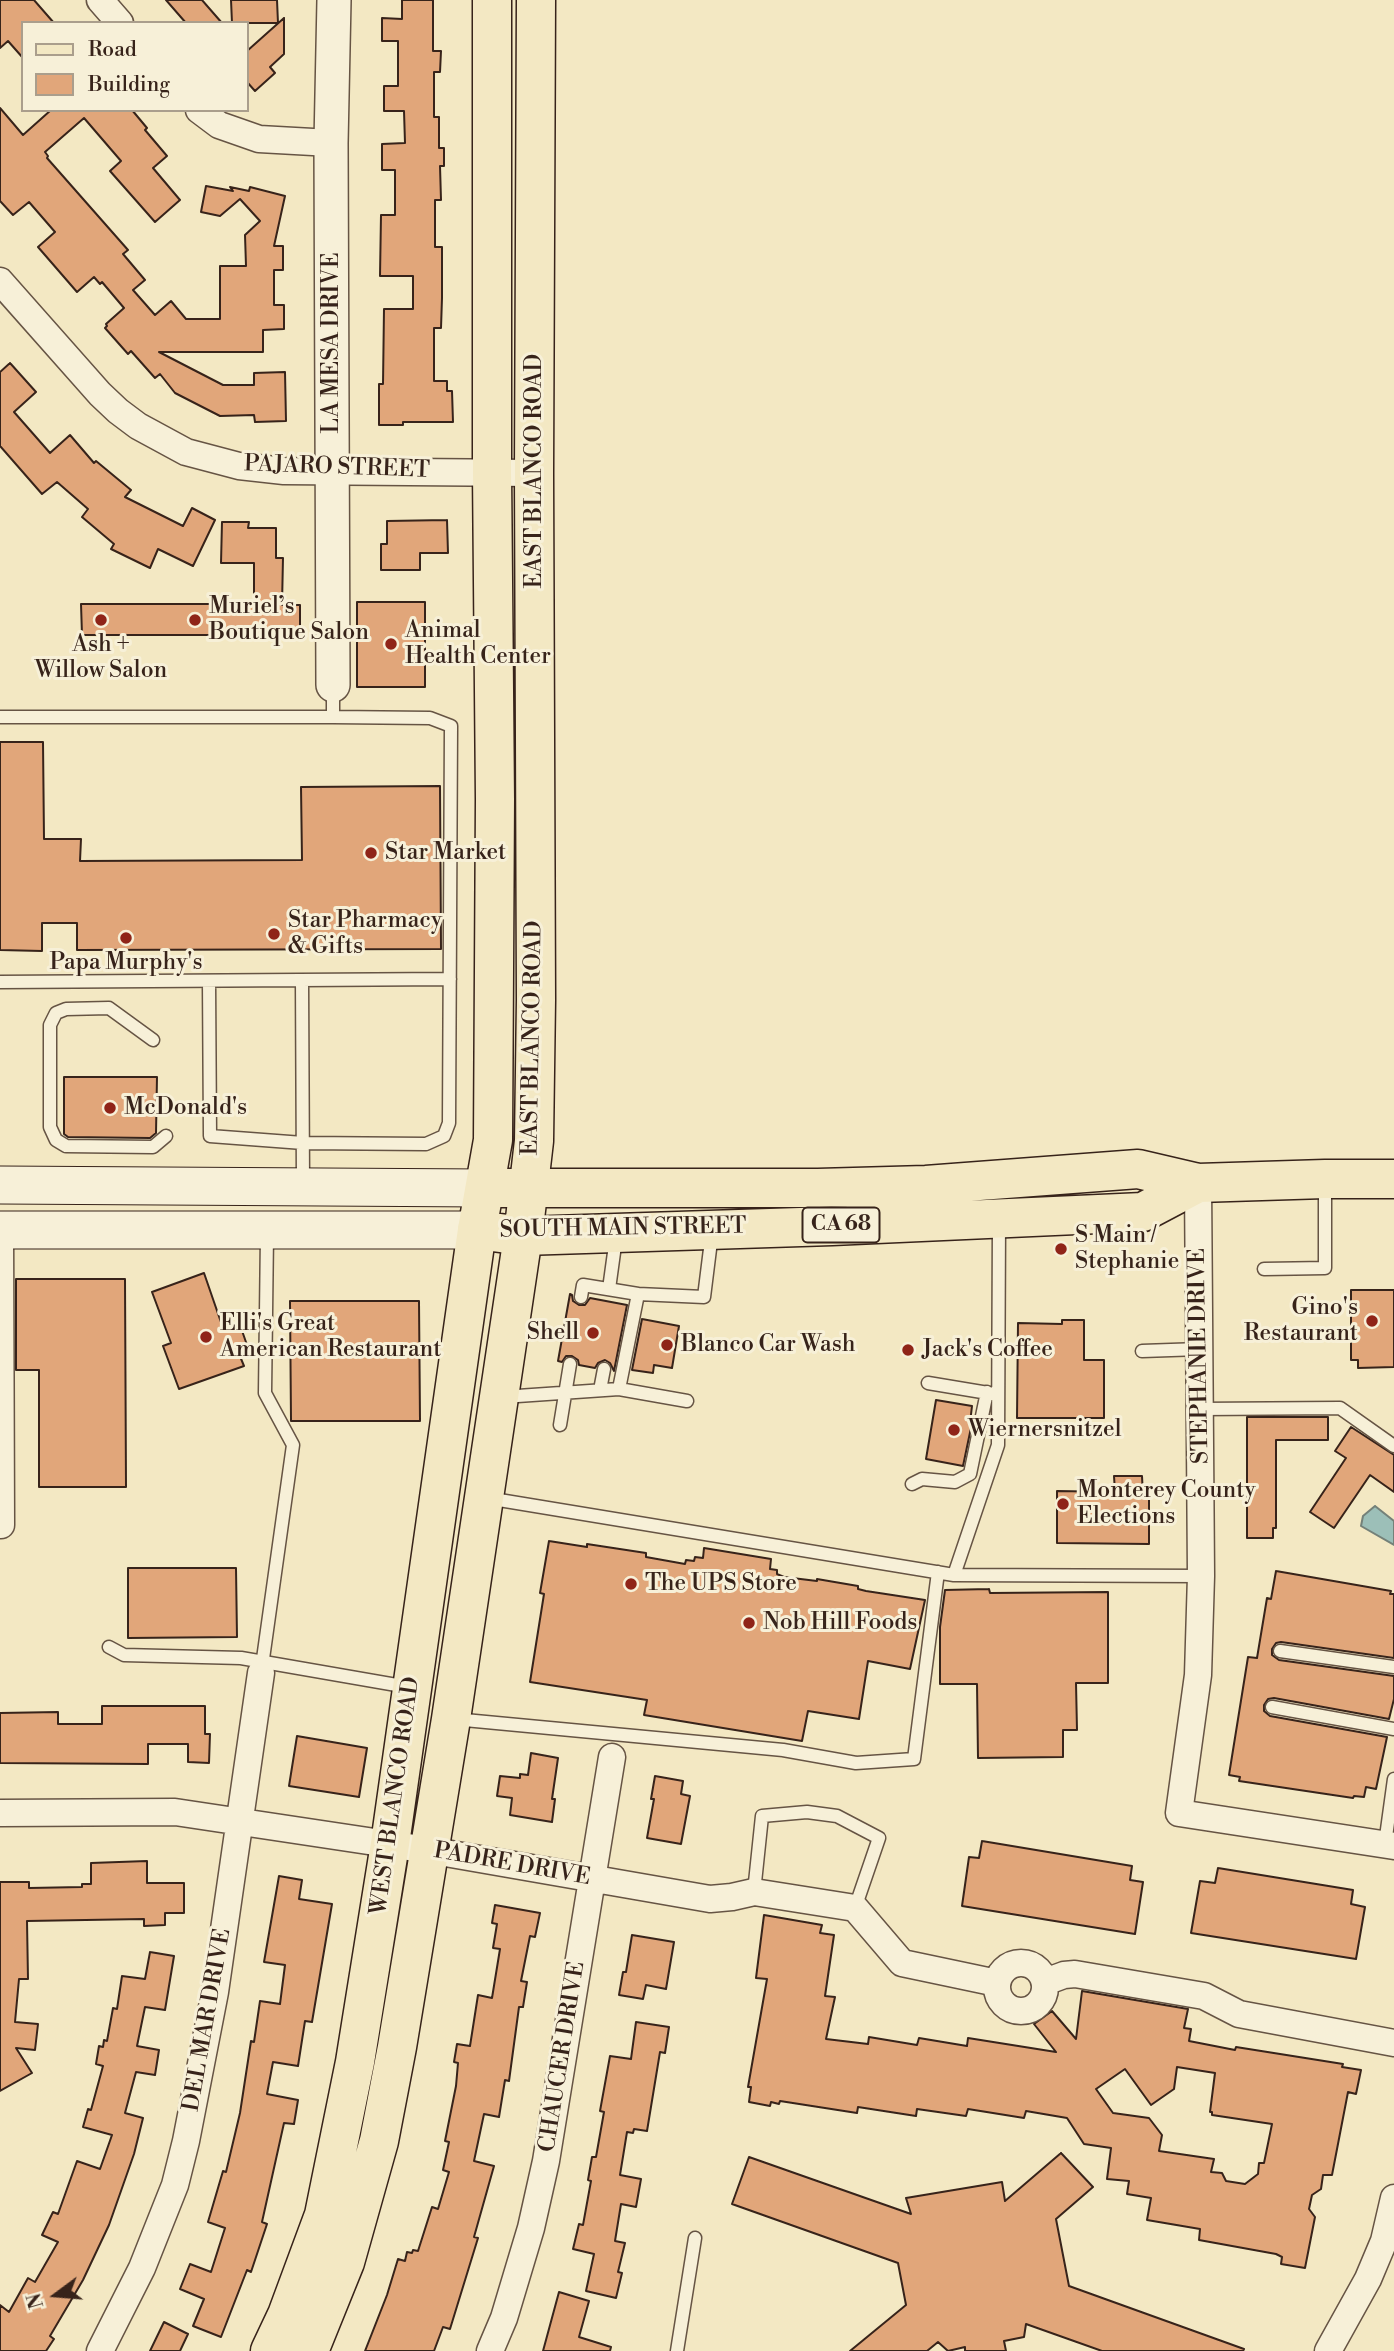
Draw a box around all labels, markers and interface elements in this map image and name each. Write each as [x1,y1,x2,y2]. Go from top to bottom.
legend [21,21,248,112]
text: Road [88,37,137,63]
text: Building [88,72,170,98]
street label: LA MESA DRIVE [318,252,346,434]
street label: EAST BLANCO ROAD [521,354,549,588]
street label: PAJARO STREET [244,451,430,485]
place label: Muriel’s Boutique Salon [209,593,369,647]
marker: Ash + Willow Salon [93,612,109,628]
marker: Muriel’s Boutique Salon [187,612,203,628]
place label: Animal Health Center [405,617,551,671]
place label: Ash + Willow Salon [35,631,167,685]
marker: Animal Health Center [383,636,399,652]
place label: Star Market [385,839,506,867]
marker: Star Market [363,845,379,861]
place label: Star Pharmacy & Gifts [288,907,442,961]
street label: EAST BLANCO ROAD [517,920,549,1156]
marker: Star Pharmacy & Gifts [266,926,282,942]
marker: Papa Murphy's [118,930,134,946]
place label: Papa Murphy's [49,949,203,977]
place label: McDonald's [124,1094,247,1122]
marker: McDonald's [102,1100,118,1116]
road number: CA 68 [802,1208,880,1242]
street label: SOUTH MAIN STREET [499,1213,747,1245]
place label: S Main / Stephanie [1075,1222,1179,1276]
marker: S Main / Stephanie [1053,1241,1069,1257]
street label: STEPHANIE DRIVE [1184,1248,1216,1464]
place label: Gino's Restaurant [1244,1294,1358,1348]
place label: Elli's Great American Restaurant [220,1310,441,1364]
marker: Gino's Restaurant [1364,1313,1380,1329]
place label: Shell [527,1319,579,1347]
marker: Shell [585,1325,601,1341]
marker: Elli's Great American Restaurant [198,1329,214,1345]
place label: Blanco Car Wash [681,1331,856,1359]
place label: Jack's Coffee [922,1336,1053,1364]
marker: Blanco Car Wash [659,1337,675,1353]
marker: Jack's Coffee [900,1342,916,1358]
place label: Wiernersnitzel [968,1416,1122,1444]
marker: Wiernersnitzel [946,1422,962,1438]
place label: Monterey County Elections [1077,1477,1256,1531]
marker: Monterey County Elections [1055,1496,1071,1512]
place label: The UPS Store [645,1570,797,1598]
marker: The UPS Store [623,1576,639,1592]
place label: Nob Hill Foods [763,1609,917,1637]
marker: Nob Hill Foods [741,1615,757,1631]
street label: WEST BLANCO ROAD [366,1675,426,1917]
street label: PADRE DRIVE [432,1838,592,1892]
street label: DEL MAR DRIVE [178,1926,238,2114]
street label: CHAUCER DRIVE [534,1960,592,2154]
north arrow [21,2260,91,2330]
text: N [22,2290,49,2311]

